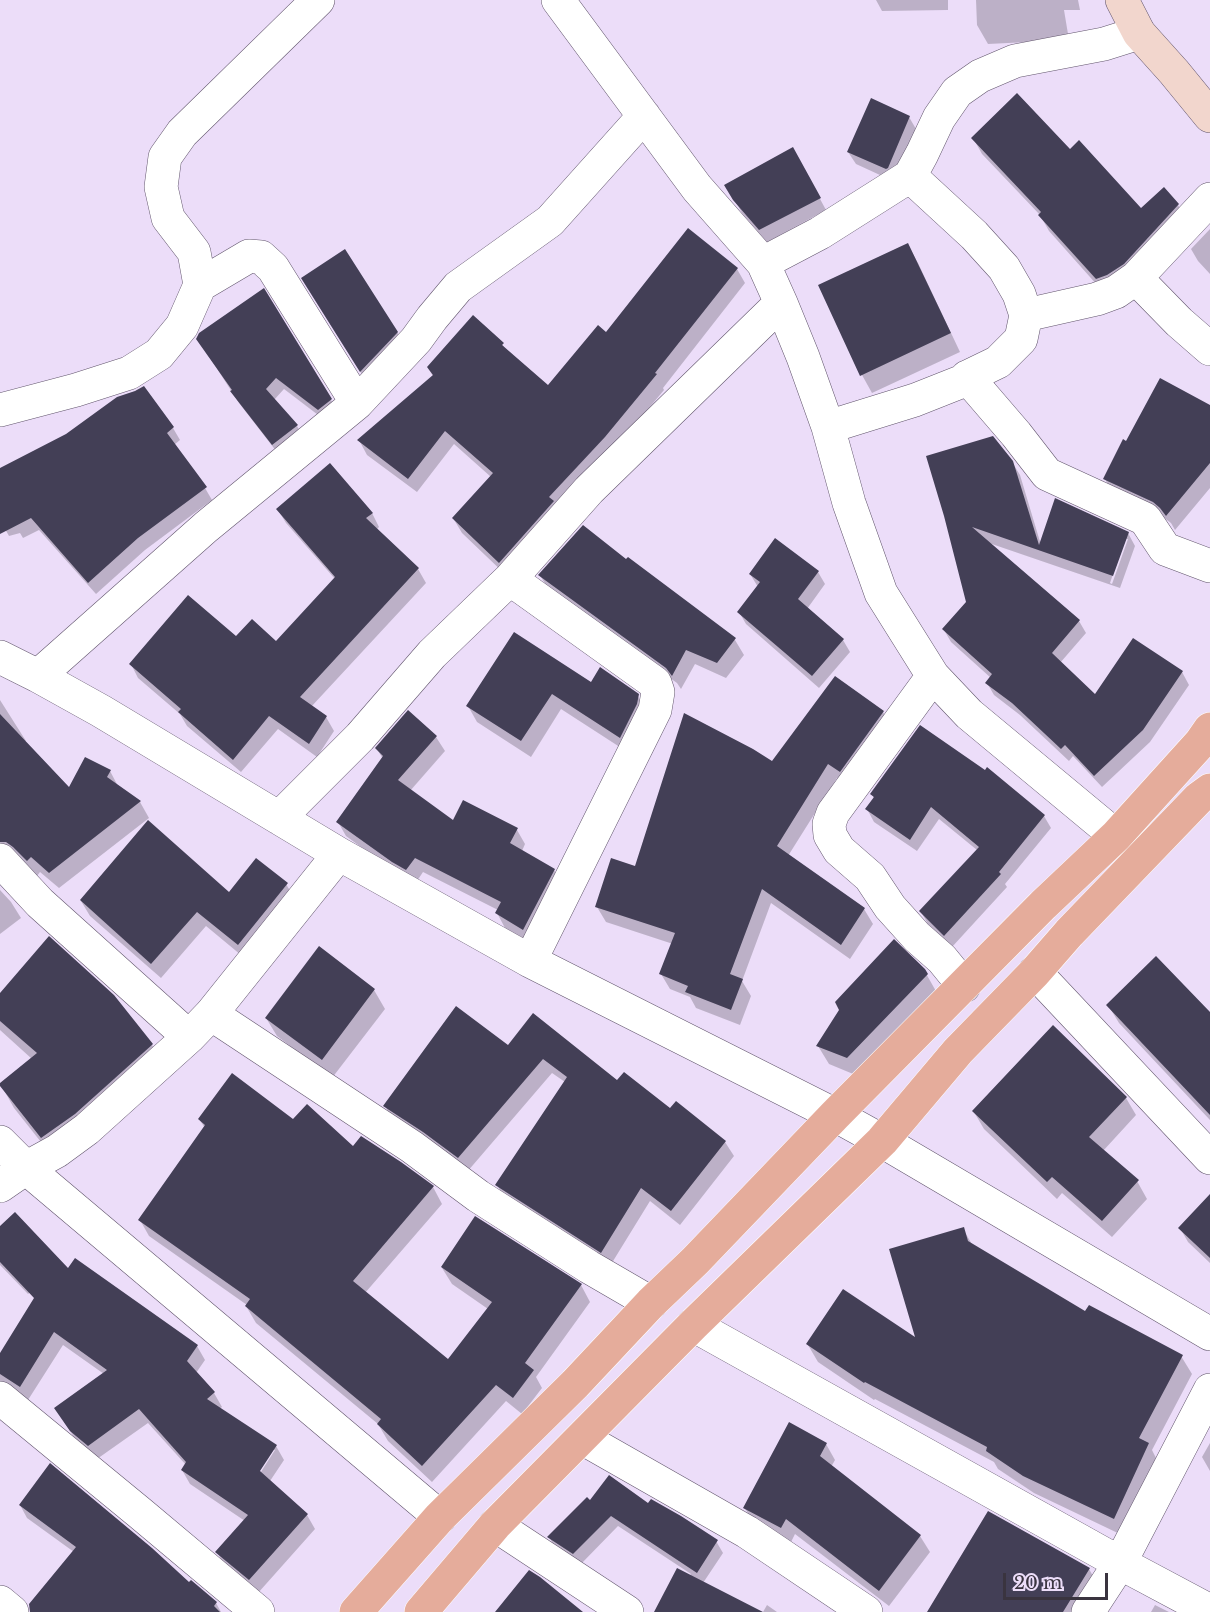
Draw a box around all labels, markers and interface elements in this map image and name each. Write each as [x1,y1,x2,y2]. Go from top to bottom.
scale bar [1006,1561,1111,1599]
text: 20 m [1014,1572,1062,1594]

